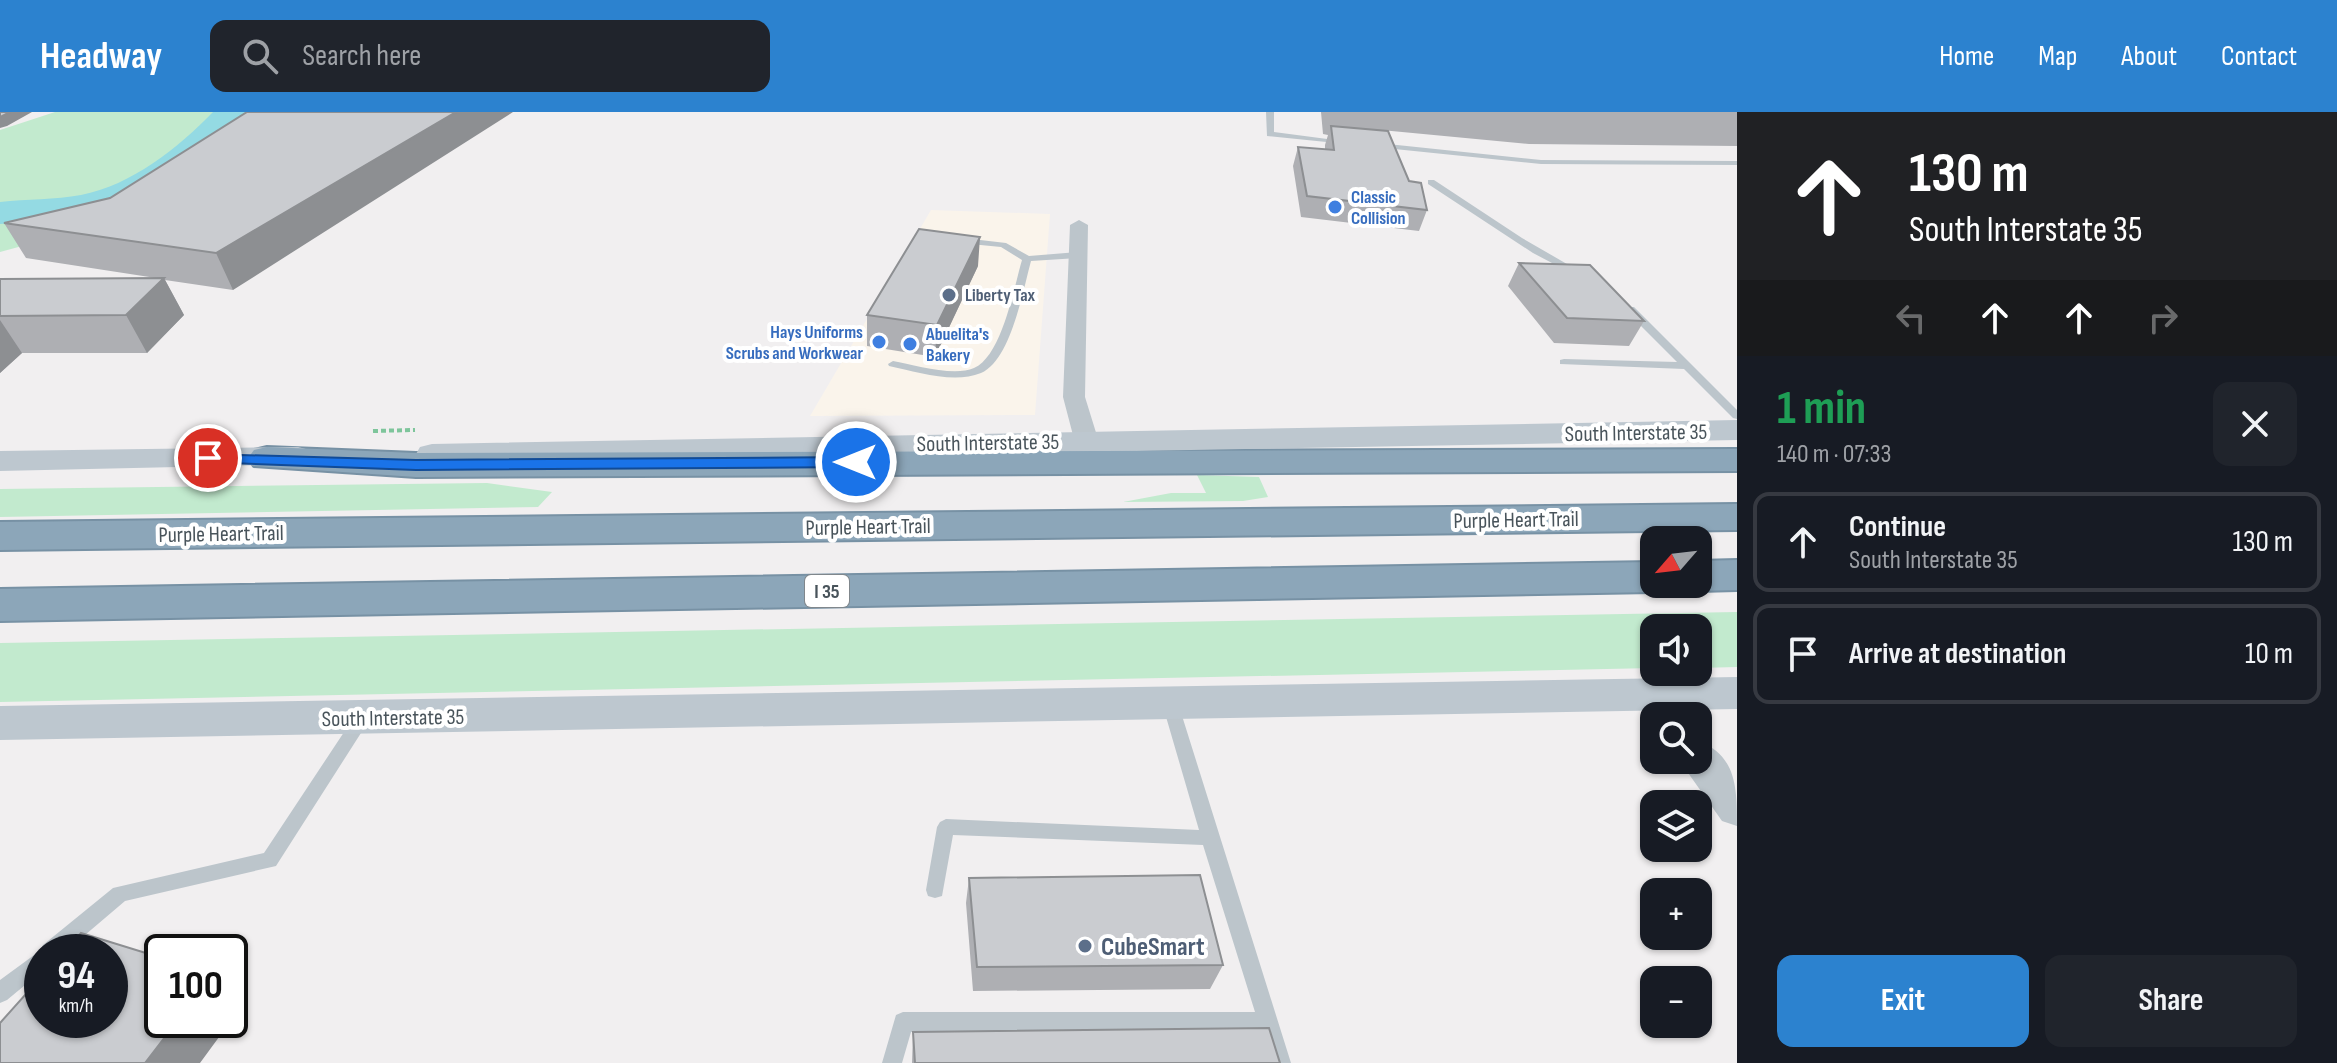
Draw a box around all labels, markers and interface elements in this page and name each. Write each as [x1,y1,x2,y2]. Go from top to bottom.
search box [210,20,770,92]
text: Headway [40,34,162,79]
icon: search [238,34,282,78]
text: Search here [302,38,421,74]
text: Home [1939,40,1994,73]
text: Map [2038,40,2077,73]
text: About [2121,40,2177,73]
text: Contact [2221,40,2297,73]
text: 130 m [1909,141,2029,208]
icon: ahead [1777,144,1881,248]
place label: Classic Collision [1351,187,1406,229]
marker: Classic Collision [1326,198,1344,216]
text: South Interstate 35 [1909,209,2142,252]
place label: Liberty Tax [965,285,1036,306]
marker: Liberty Tax [940,286,958,304]
icon: left [1889,296,1933,340]
icon: ahead [1973,296,2017,340]
icon: ahead [2057,296,2101,340]
icon: right [2141,296,2185,340]
place label: Hays Uniforms Scrubs and Workwear [726,322,863,364]
place label: Abuelita's Bakery [925,324,989,366]
marker: Hays Uniforms Scrubs and Workwear [870,333,888,351]
marker: Abuelita's Bakery [901,335,919,353]
text: 1 min [1777,380,1866,437]
button: close [2213,382,2297,466]
street label: South Interstate 35 [1564,419,1708,448]
position arrow [814,420,898,504]
pin [174,424,242,492]
street label: South Interstate 35 [916,429,1060,458]
icon: arrive [186,436,230,480]
text: 140 m · 07:33 [1777,439,1891,470]
street label: Purple Heart Trail [1453,506,1579,535]
text: Continue [1849,509,1946,545]
street label: Purple Heart Trail [805,513,931,542]
street label: Purple Heart Trail [158,520,284,549]
icon: ahead [1781,520,1825,564]
text: 130 m [2233,524,2293,560]
north arrow [1640,526,1712,598]
map controls [1640,526,1712,1038]
text: South Interstate 35 [1849,545,2018,576]
road number: I 35 [805,575,849,607]
button: sound [1640,614,1712,686]
icon: arrive [1781,632,1825,676]
text: Arrive at destination [1849,636,2066,672]
text: 10 m [2245,636,2293,672]
button: search [1640,702,1712,774]
street label: South Interstate 35 [321,704,465,733]
button: layers [1640,790,1712,862]
button: + [1640,878,1712,950]
place label: CubeSmart [1101,932,1205,963]
speed limit sign: 100 [144,934,248,1038]
marker: CubeSmart [1076,937,1094,955]
text: 94 [57,952,95,1000]
button: Exit [1777,955,2029,1047]
button: Share [2045,955,2297,1047]
button: − [1640,966,1712,1038]
text: km/h [59,994,93,1018]

